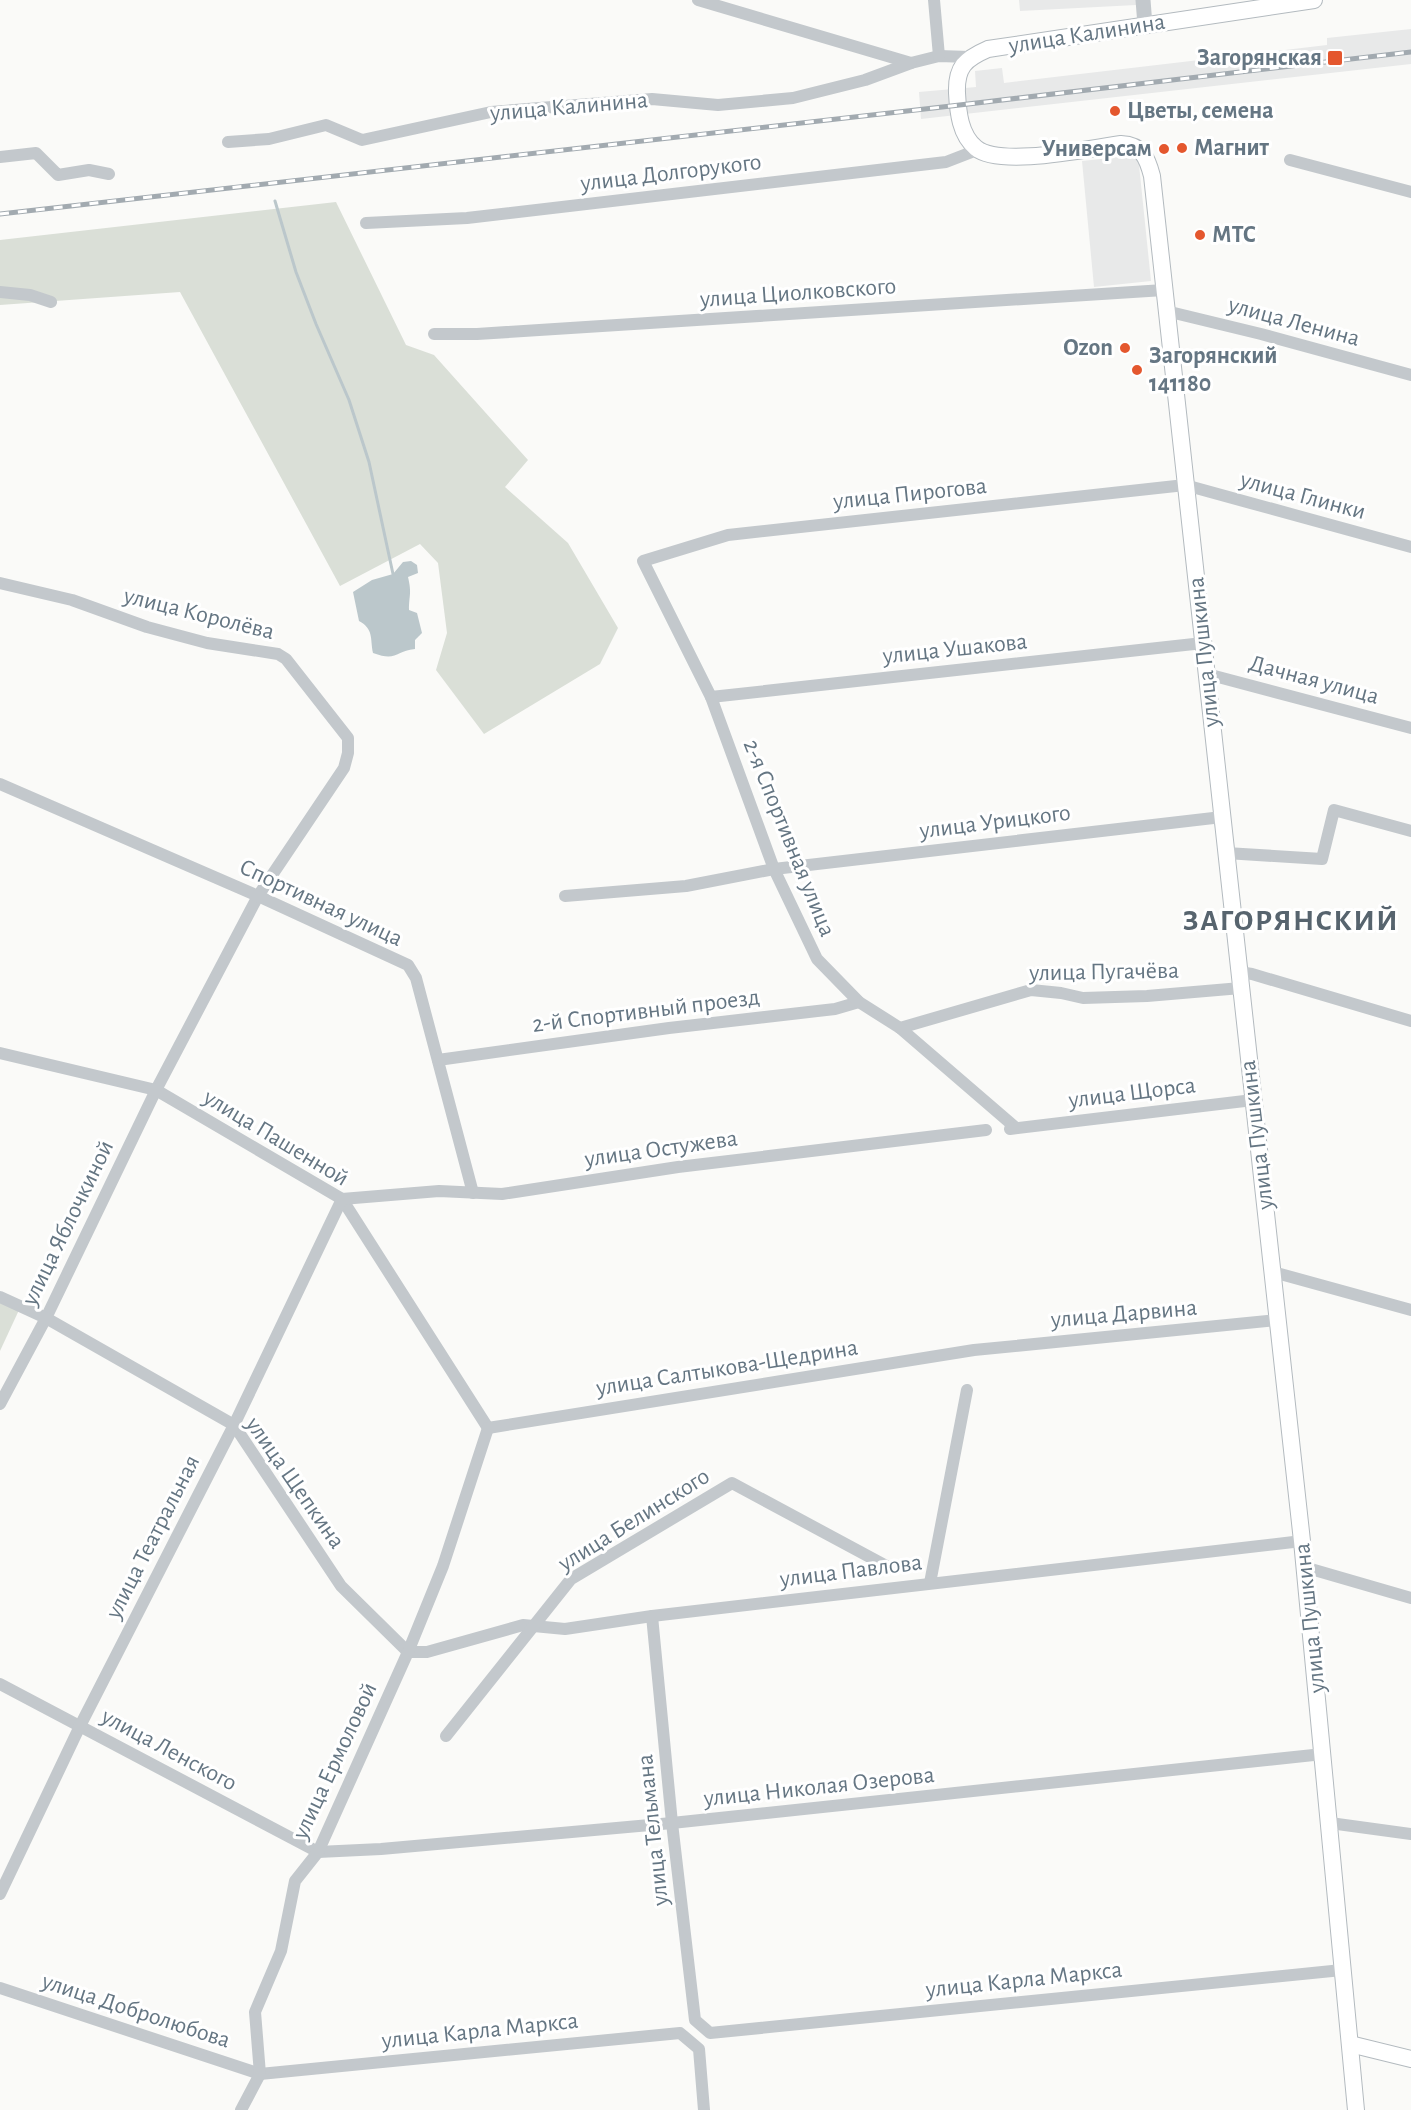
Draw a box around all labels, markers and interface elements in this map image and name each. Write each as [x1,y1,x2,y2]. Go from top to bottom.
street label: улица Калинина [1006,10,1167,58]
place label: Загорянская [1197,46,1322,70]
marker: Загорянская [1326,49,1344,67]
street label: улица Калинина [488,88,649,126]
place label: Цветы, семена [1127,99,1274,123]
marker: Цветы, семена [1108,104,1122,118]
place label: Магнит [1194,136,1270,160]
place label: Универсам [1042,137,1152,161]
marker: Магнит [1175,141,1189,155]
marker: Универсам [1157,142,1171,156]
street label: улица Долгорукого [578,150,763,196]
place label: МТС [1212,223,1256,247]
marker: МТС [1193,228,1207,242]
street label: улица Циолковского [698,274,897,312]
street label: улица Ленина [1225,293,1362,351]
place label: Ozon [1063,336,1113,360]
marker: Ozon [1118,341,1132,355]
place label: Загорянский 141180 [1149,344,1278,396]
marker: Загорянский 141180 [1130,363,1144,377]
street label: улица Глинки [1237,467,1368,524]
street label: улица Пирогова [831,474,988,514]
street label: улица Пушкина [1184,576,1224,729]
street label: улица Королёва [120,583,277,644]
street label: улица Ушакова [880,629,1029,669]
street label: Дачная улица [1247,651,1381,709]
street label: 2-я Спортивная улица [739,736,840,940]
street label: улица Урицкого [917,801,1072,843]
street label: Спортивная улица [236,855,406,951]
district label: ЗАГОРЯНСКИЙ [1183,905,1399,936]
street label: улица Пугачёва [1028,959,1179,985]
street label: 2-й Спортивный проезд [531,985,761,1037]
street label: улица Пушкина [1236,1059,1278,1212]
street label: улица Щорса [1066,1073,1197,1113]
street label: улица Пашенной [198,1085,353,1191]
street label: улица Остужева [582,1126,739,1172]
street label: улица Яблочкиной [17,1137,118,1310]
street label: улица Дарвина [1049,1296,1198,1332]
street label: улица Салтыкова-Щедрина [593,1335,860,1401]
street label: улица Щепкина [240,1412,349,1553]
street label: улица Театральная [101,1451,205,1624]
street label: улица Белинского [553,1464,714,1577]
street label: улица Пушкина [1290,1542,1330,1695]
street label: улица Павлова [778,1550,923,1592]
street label: улица Ермоловой [288,1679,382,1844]
street label: улица Ленского [96,1704,241,1796]
street label: улица Тельмана [633,1753,673,1908]
street label: улица Николая Озерова [701,1763,936,1811]
street label: улица Карла Маркса [924,1958,1123,2002]
street label: улица Добролюбова [38,1969,233,2053]
street label: улица Карла Маркса [380,2009,579,2053]

